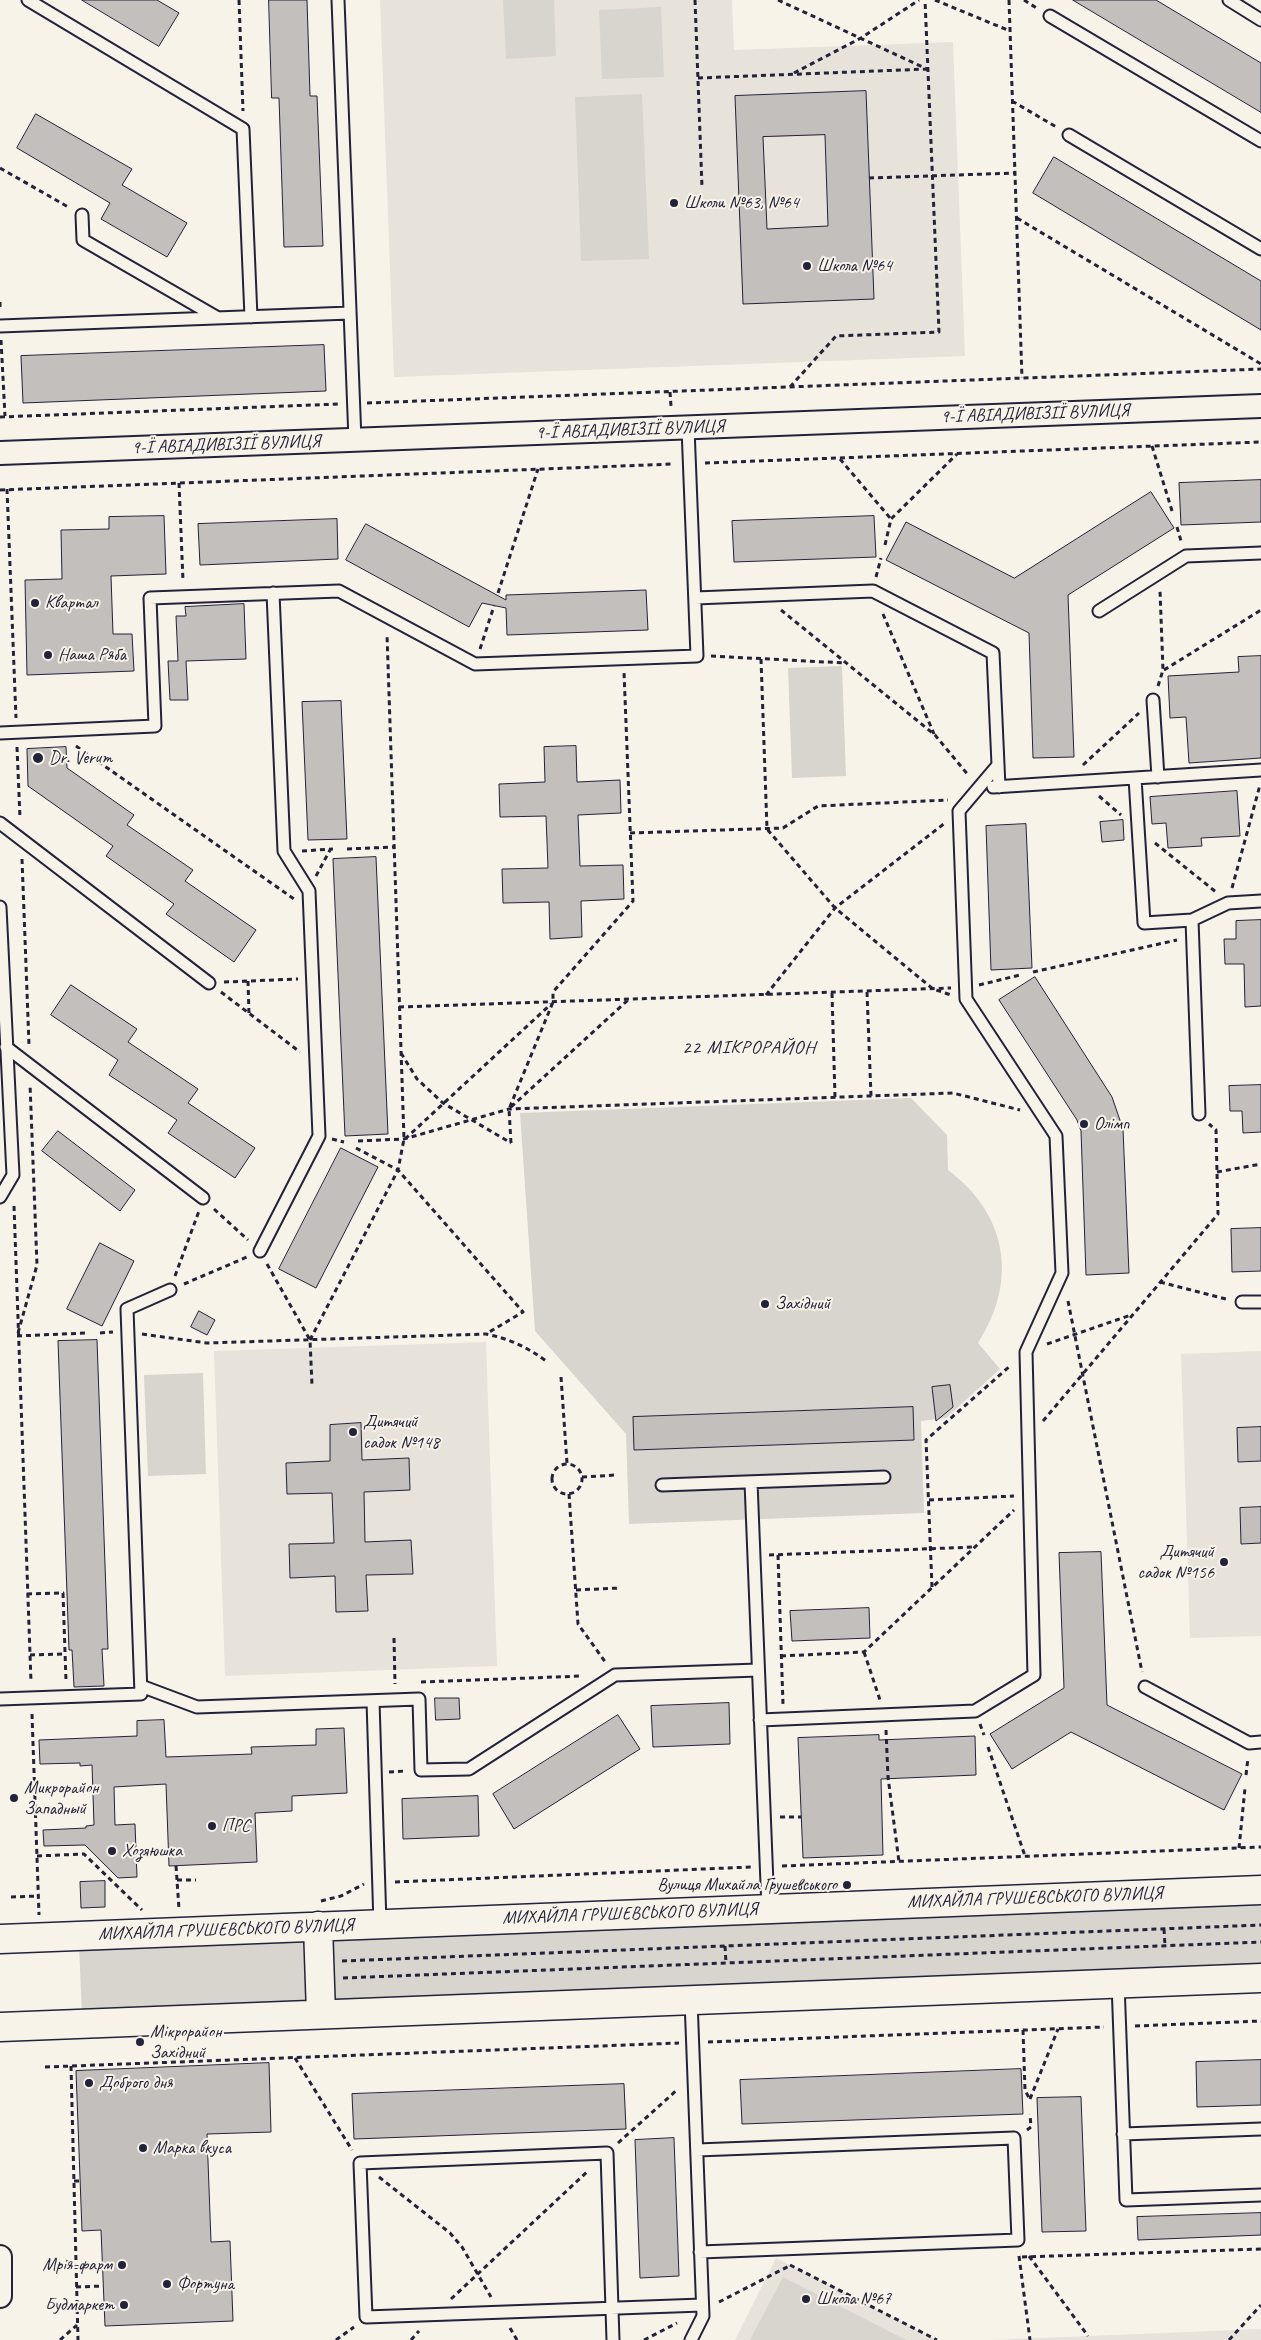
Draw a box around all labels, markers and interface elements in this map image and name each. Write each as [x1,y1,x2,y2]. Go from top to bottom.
place label: Школи №63, №64 [684,192,799,214]
marker: Школи №63, №64 [668,197,680,209]
place label: Школа №64 [817,255,892,277]
marker: Школа №64 [801,260,813,272]
street label: 9-Ї АВІАДИВІЗІЇ ВУЛИЦЯ [940,400,1130,428]
street label: 9-Ї АВІАДИВІЗІЇ ВУЛИЦЯ [535,416,725,444]
street label: 9-Ї АВІАДИВІЗІЇ ВУЛИЦЯ [131,431,321,459]
place label: Квартал [45,592,98,614]
marker: Квартал [29,597,41,609]
place label: Наша Ряба [58,644,126,666]
marker: Наша Ряба [42,649,54,661]
place label: Dr. Verum [49,747,112,769]
marker: Dr. Verum [31,751,45,765]
district label: 22 МІКРОРАЙОН [680,1037,818,1059]
place label: Олімп [1094,1113,1130,1135]
marker: Олімп [1078,1118,1090,1130]
place label: Західний [775,1293,830,1315]
marker: Західний [759,1298,771,1310]
place label: Дитячий садок №148 [363,1411,439,1454]
marker: Дитячий садок №148 [347,1426,359,1438]
place label: Дитячий садок №156 [1138,1541,1214,1584]
marker: Дитячий садок №156 [1218,1556,1230,1568]
place label: Микрорайон Западный [24,1777,99,1820]
marker: Микрорайон Западный [8,1792,20,1804]
place label: ПРС [222,1815,250,1837]
marker: ПРС [206,1820,218,1832]
place label: Хозяюшка [122,1840,182,1862]
marker: Хозяюшка [106,1845,118,1857]
place label: Вулиця Михайла Грушевського [657,1874,837,1896]
marker: Вулиця Михайла Грушевського [841,1879,853,1891]
street label: МИХАЙЛА ГРУШЕВСЬКОГО ВУЛИЦЯ [907,1883,1163,1913]
street label: МИХАЙЛА ГРУШЕВСЬКОГО ВУЛИЦЯ [502,1899,758,1929]
street label: МИХАЙЛА ГРУШЕВСЬКОГО ВУЛИЦЯ [98,1915,354,1945]
place label: Мікрорайон Західний [150,2021,222,2064]
marker: Мікрорайон Західний [134,2036,146,2048]
place label: Доброго дня [99,2072,173,2094]
marker: Доброго дня [83,2077,95,2089]
place label: Марка вкуса [153,2137,231,2159]
marker: Марка вкуса [137,2142,149,2154]
place label: Мрія-фарм [42,2254,112,2276]
marker: Мрія-фарм [116,2259,128,2271]
place label: Фортуна [177,2273,234,2295]
marker: Фортуна [161,2278,173,2290]
place label: Школа №67 [816,2288,891,2310]
marker: Школа №67 [800,2293,812,2305]
place label: Будмаркет [45,2294,114,2316]
marker: Будмаркет [118,2299,130,2311]

